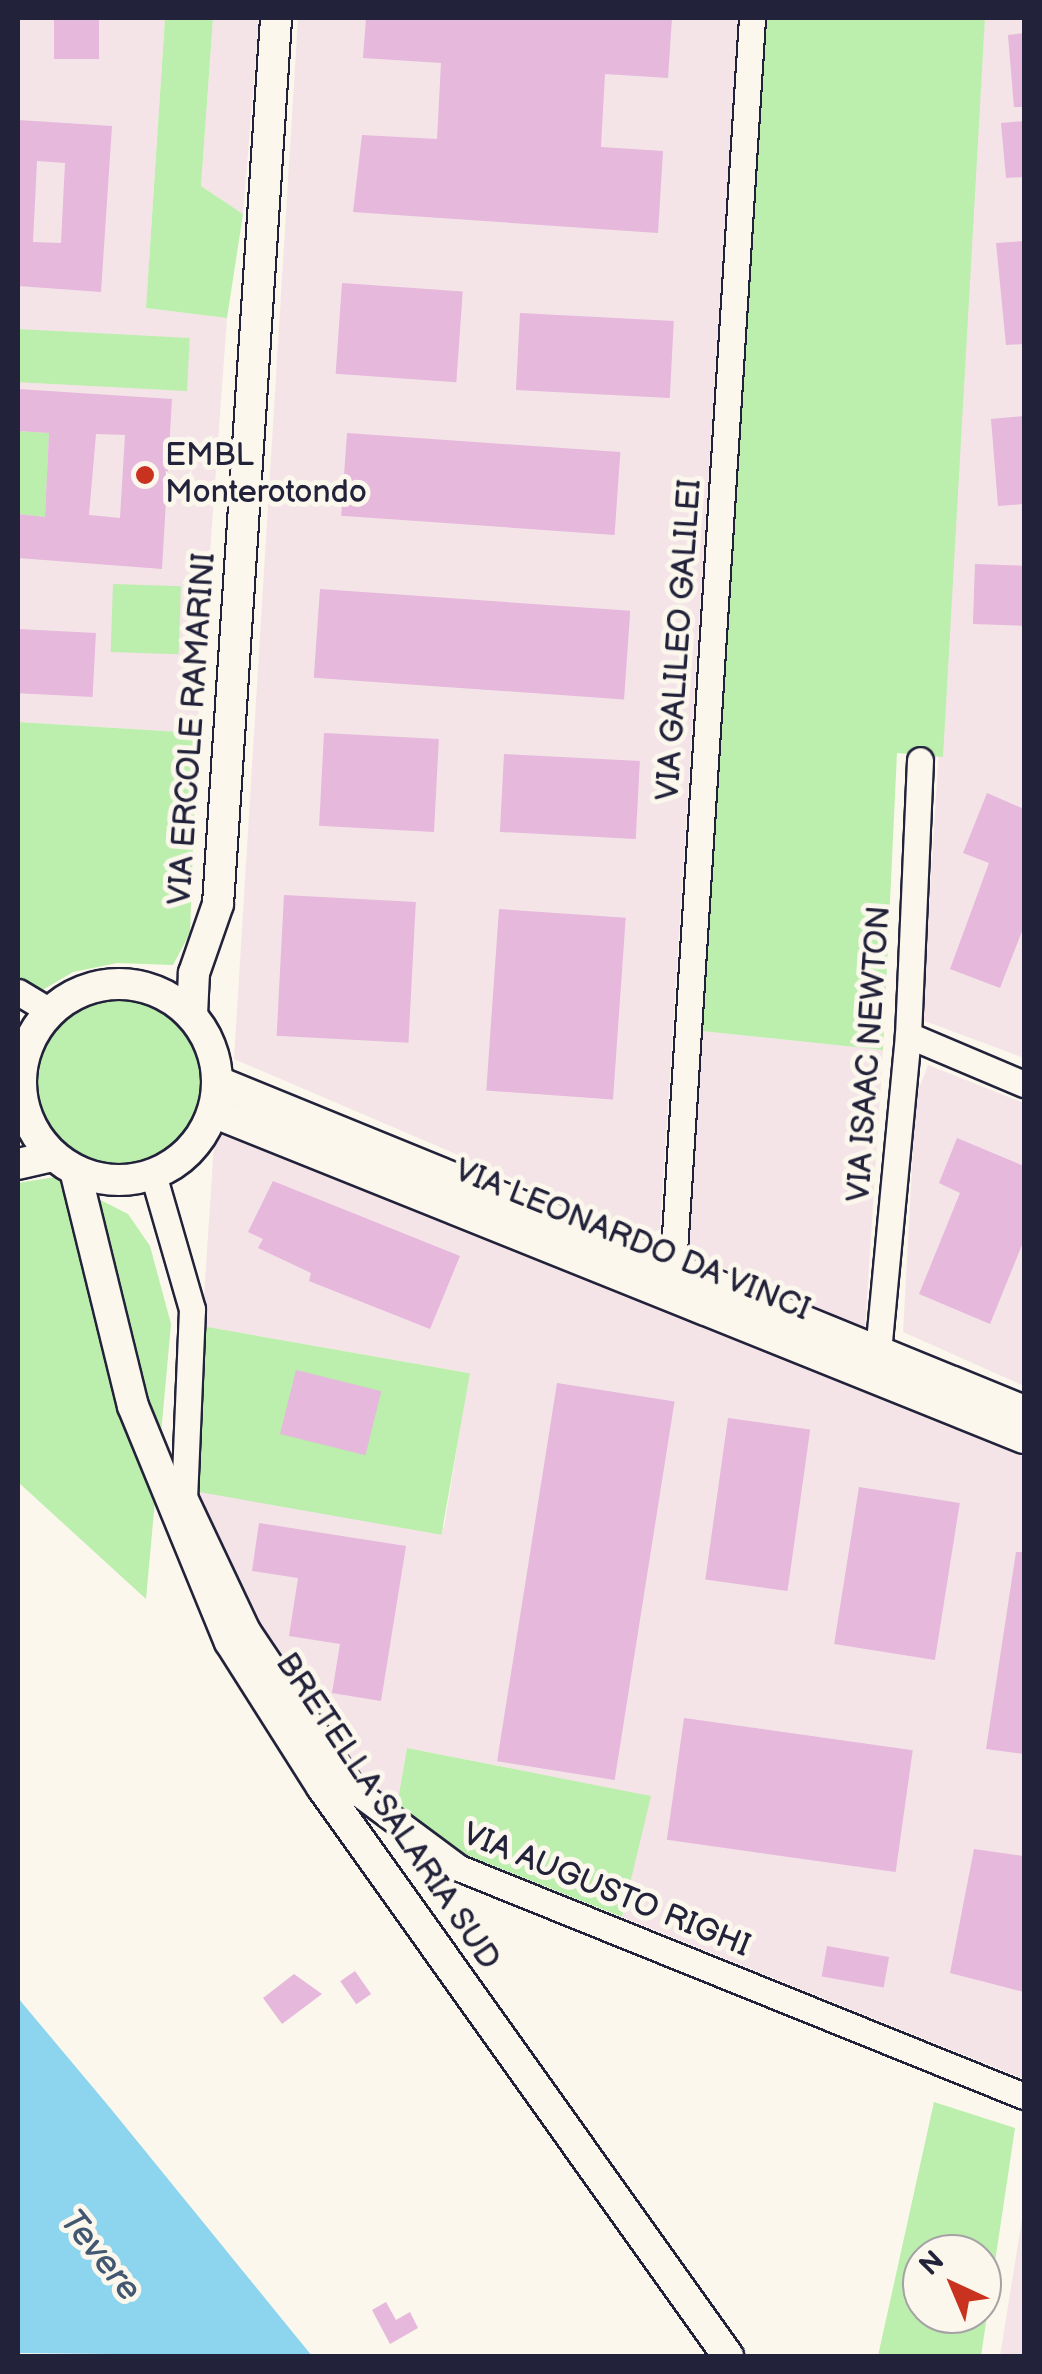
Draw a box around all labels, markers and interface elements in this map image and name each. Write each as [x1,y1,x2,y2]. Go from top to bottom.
place label: EMBL Monterotondo [165,438,367,513]
marker: EMBL Monterotondo [134,464,156,486]
street label: VIA GALILEO GALILEI [650,478,710,802]
street label: VIA ERCOLE RAMARINI [162,552,224,906]
street label: VIA ISAAC NEWTON [840,905,900,1203]
street label: VIA LEONARDO DA VINCI [448,1152,816,1330]
street label: BRETELLA SALARIA SUD [266,1646,508,1978]
street label: VIA AUGUSTO RIGHI [457,1816,755,1966]
water label: Tevere [50,2202,150,2310]
north arrow [902,2234,1002,2334]
text: N [913,2244,951,2283]

